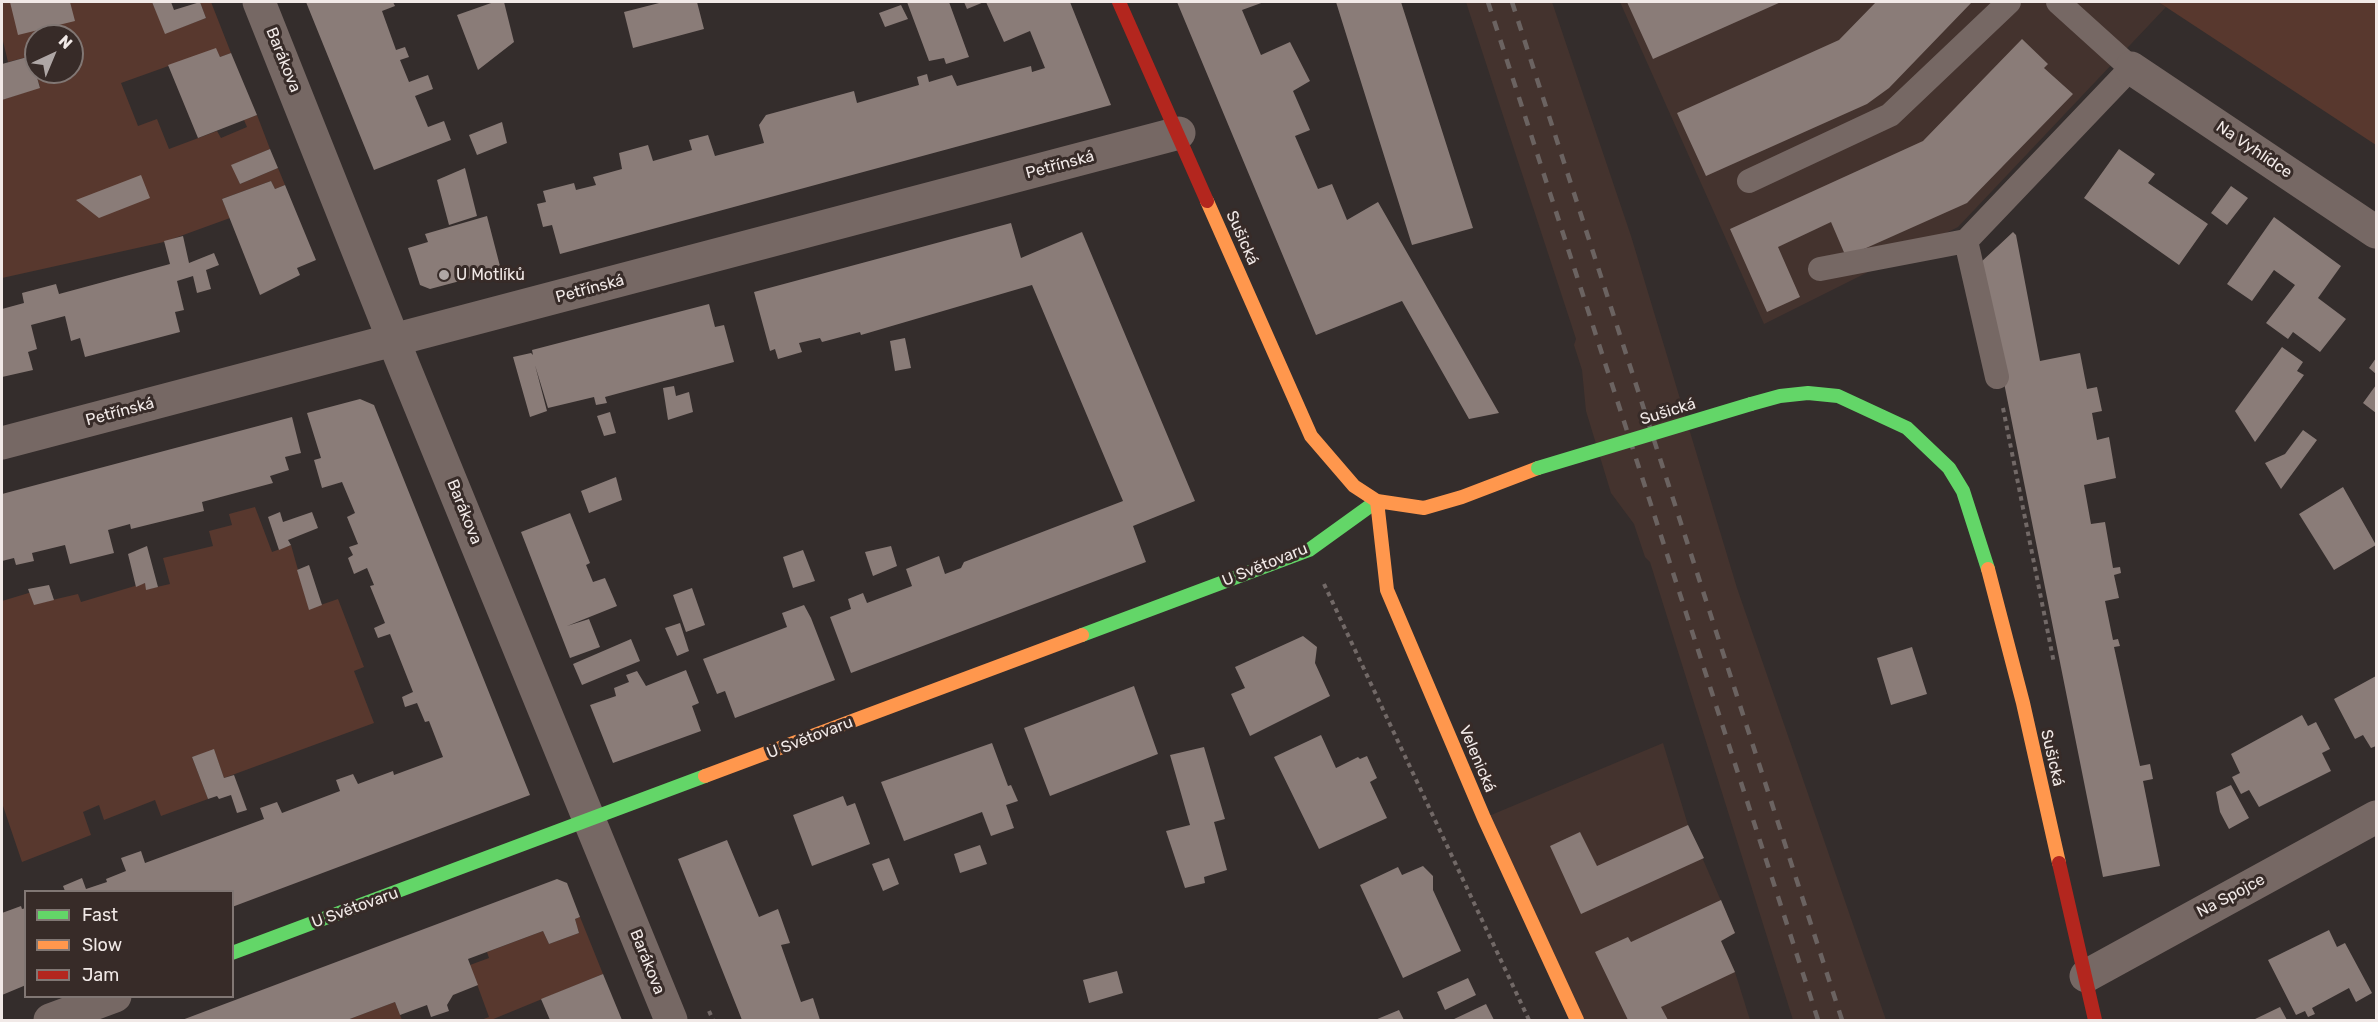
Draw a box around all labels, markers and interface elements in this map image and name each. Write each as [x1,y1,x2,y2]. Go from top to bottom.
north arrow [24,24,84,84]
street label: Barákova [261,25,305,95]
text: N [55,31,76,53]
street label: Na Vyhlídce [2212,118,2296,182]
street label: Petřínská [1024,147,1096,183]
street label: Sušická [1222,208,1262,268]
place label: U Motlíků [456,265,525,285]
marker: U Motlíků [437,268,451,282]
street label: Petřínská [554,271,626,307]
street label: Petřínská [84,394,156,430]
street label: Sušická [1638,394,1698,430]
street label: Barákova [442,477,486,547]
street label: U Světovaru [1219,539,1311,591]
street label: U Světovaru [764,713,856,763]
street label: Velenická [1454,723,1500,795]
street label: Sušická [2036,728,2068,788]
street label: Na Spojce [2194,870,2268,922]
street label: U Světovaru [309,883,401,933]
legend [24,890,234,998]
text: Fast [82,904,118,926]
street label: Barákova [625,927,669,997]
text: Slow [82,934,122,956]
text: Jam [82,964,119,986]

